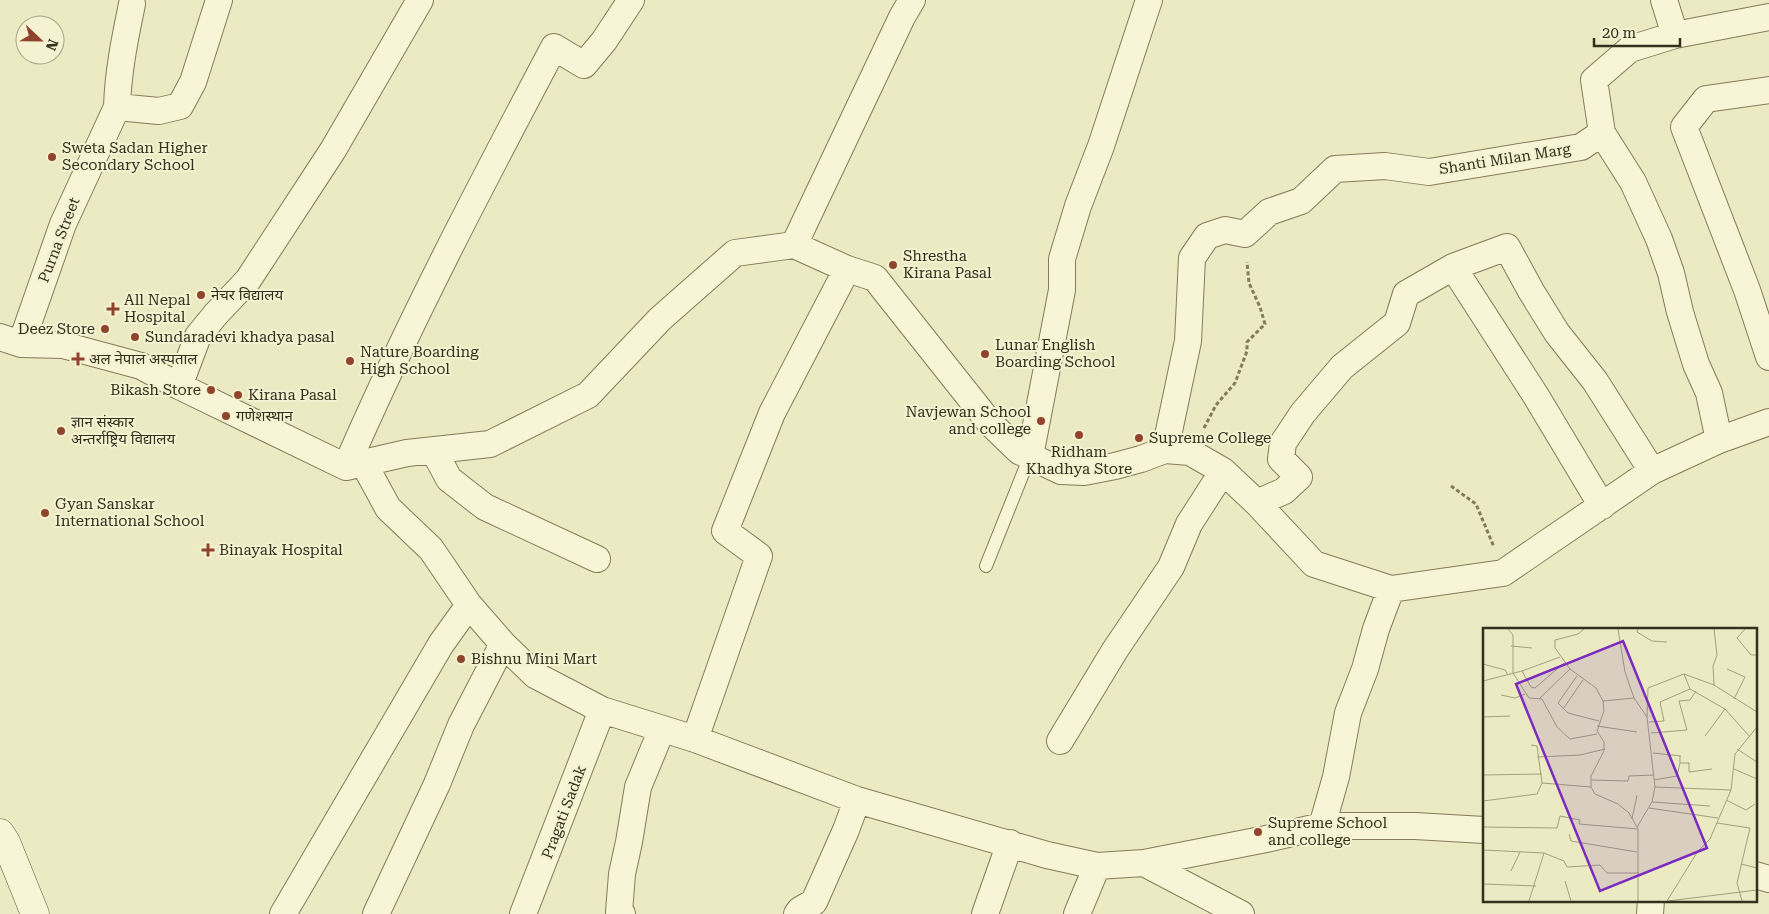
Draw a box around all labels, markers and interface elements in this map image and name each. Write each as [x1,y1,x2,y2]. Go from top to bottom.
north arrow [15,15,65,65]
scale bar [1594,15,1680,47]
text: 20 m [1602,24,1637,42]
text: N [43,37,61,53]
place label: Sweta Sadan Higher Secondary School [62,139,208,174]
street label: Shanti Milan Marg [1438,140,1573,178]
marker: Sweta Sadan Higher Secondary School [46,151,58,163]
street label: Purna Street [34,194,84,285]
place label: Shrestha Kirana Pasal [903,247,992,282]
marker: Shrestha Kirana Pasal [887,259,899,271]
place label: नेचर विद्यालय [211,286,284,304]
marker: नेचर विद्यालय [195,289,207,301]
place label: All Nepal Hospital [124,291,191,326]
marker: All Nepal Hospital [106,302,120,316]
place label: Deez Store [18,320,95,338]
marker: Deez Store [99,323,111,335]
place label: Sundaradevi khadya pasal [145,328,335,346]
marker: Sundaradevi khadya pasal [129,331,141,343]
place label: Lunar English Boarding School [995,336,1116,371]
place label: Nature Boarding High School [360,343,479,378]
marker: Lunar English Boarding School [979,348,991,360]
place label: अल नेपाल अस्पताल [89,350,198,368]
marker: अल नेपाल अस्पताल [71,352,85,366]
marker: Nature Boarding High School [344,355,356,367]
place label: Bikash Store [110,381,201,399]
marker: Bikash Store [205,384,217,396]
place label: Kirana Pasal [248,386,337,404]
marker: Kirana Pasal [232,389,244,401]
place label: Navjewan School and college [906,403,1031,438]
place label: गणेशस्थान [236,407,293,425]
marker: गणेशस्थान [220,410,232,422]
place label: ज्ञान संस्कार अन्तर्राष्ट्रिय विद्यालय [71,413,176,448]
marker: Navjewan School and college [1035,415,1047,427]
marker: ज्ञान संस्कार अन्तर्राष्ट्रिय विद्यालय [55,425,67,437]
marker: Ridham Khadhya Store [1073,429,1085,441]
place label: Supreme College [1149,429,1271,447]
marker: Supreme College [1133,432,1145,444]
place label: Ridham Khadhya Store [1026,443,1132,478]
place label: Gyan Sanskar International School [55,495,205,530]
marker: Gyan Sanskar International School [39,507,51,519]
place label: Binayak Hospital [219,541,343,559]
marker: Binayak Hospital [201,543,215,557]
inset map [1483,628,1756,902]
place label: Bishnu Mini Mart [471,650,597,668]
marker: Bishnu Mini Mart [455,653,467,665]
street label: Pragati Sadak [538,762,590,861]
place label: Supreme School and college [1268,814,1388,849]
marker: Supreme School and college [1252,826,1264,838]

